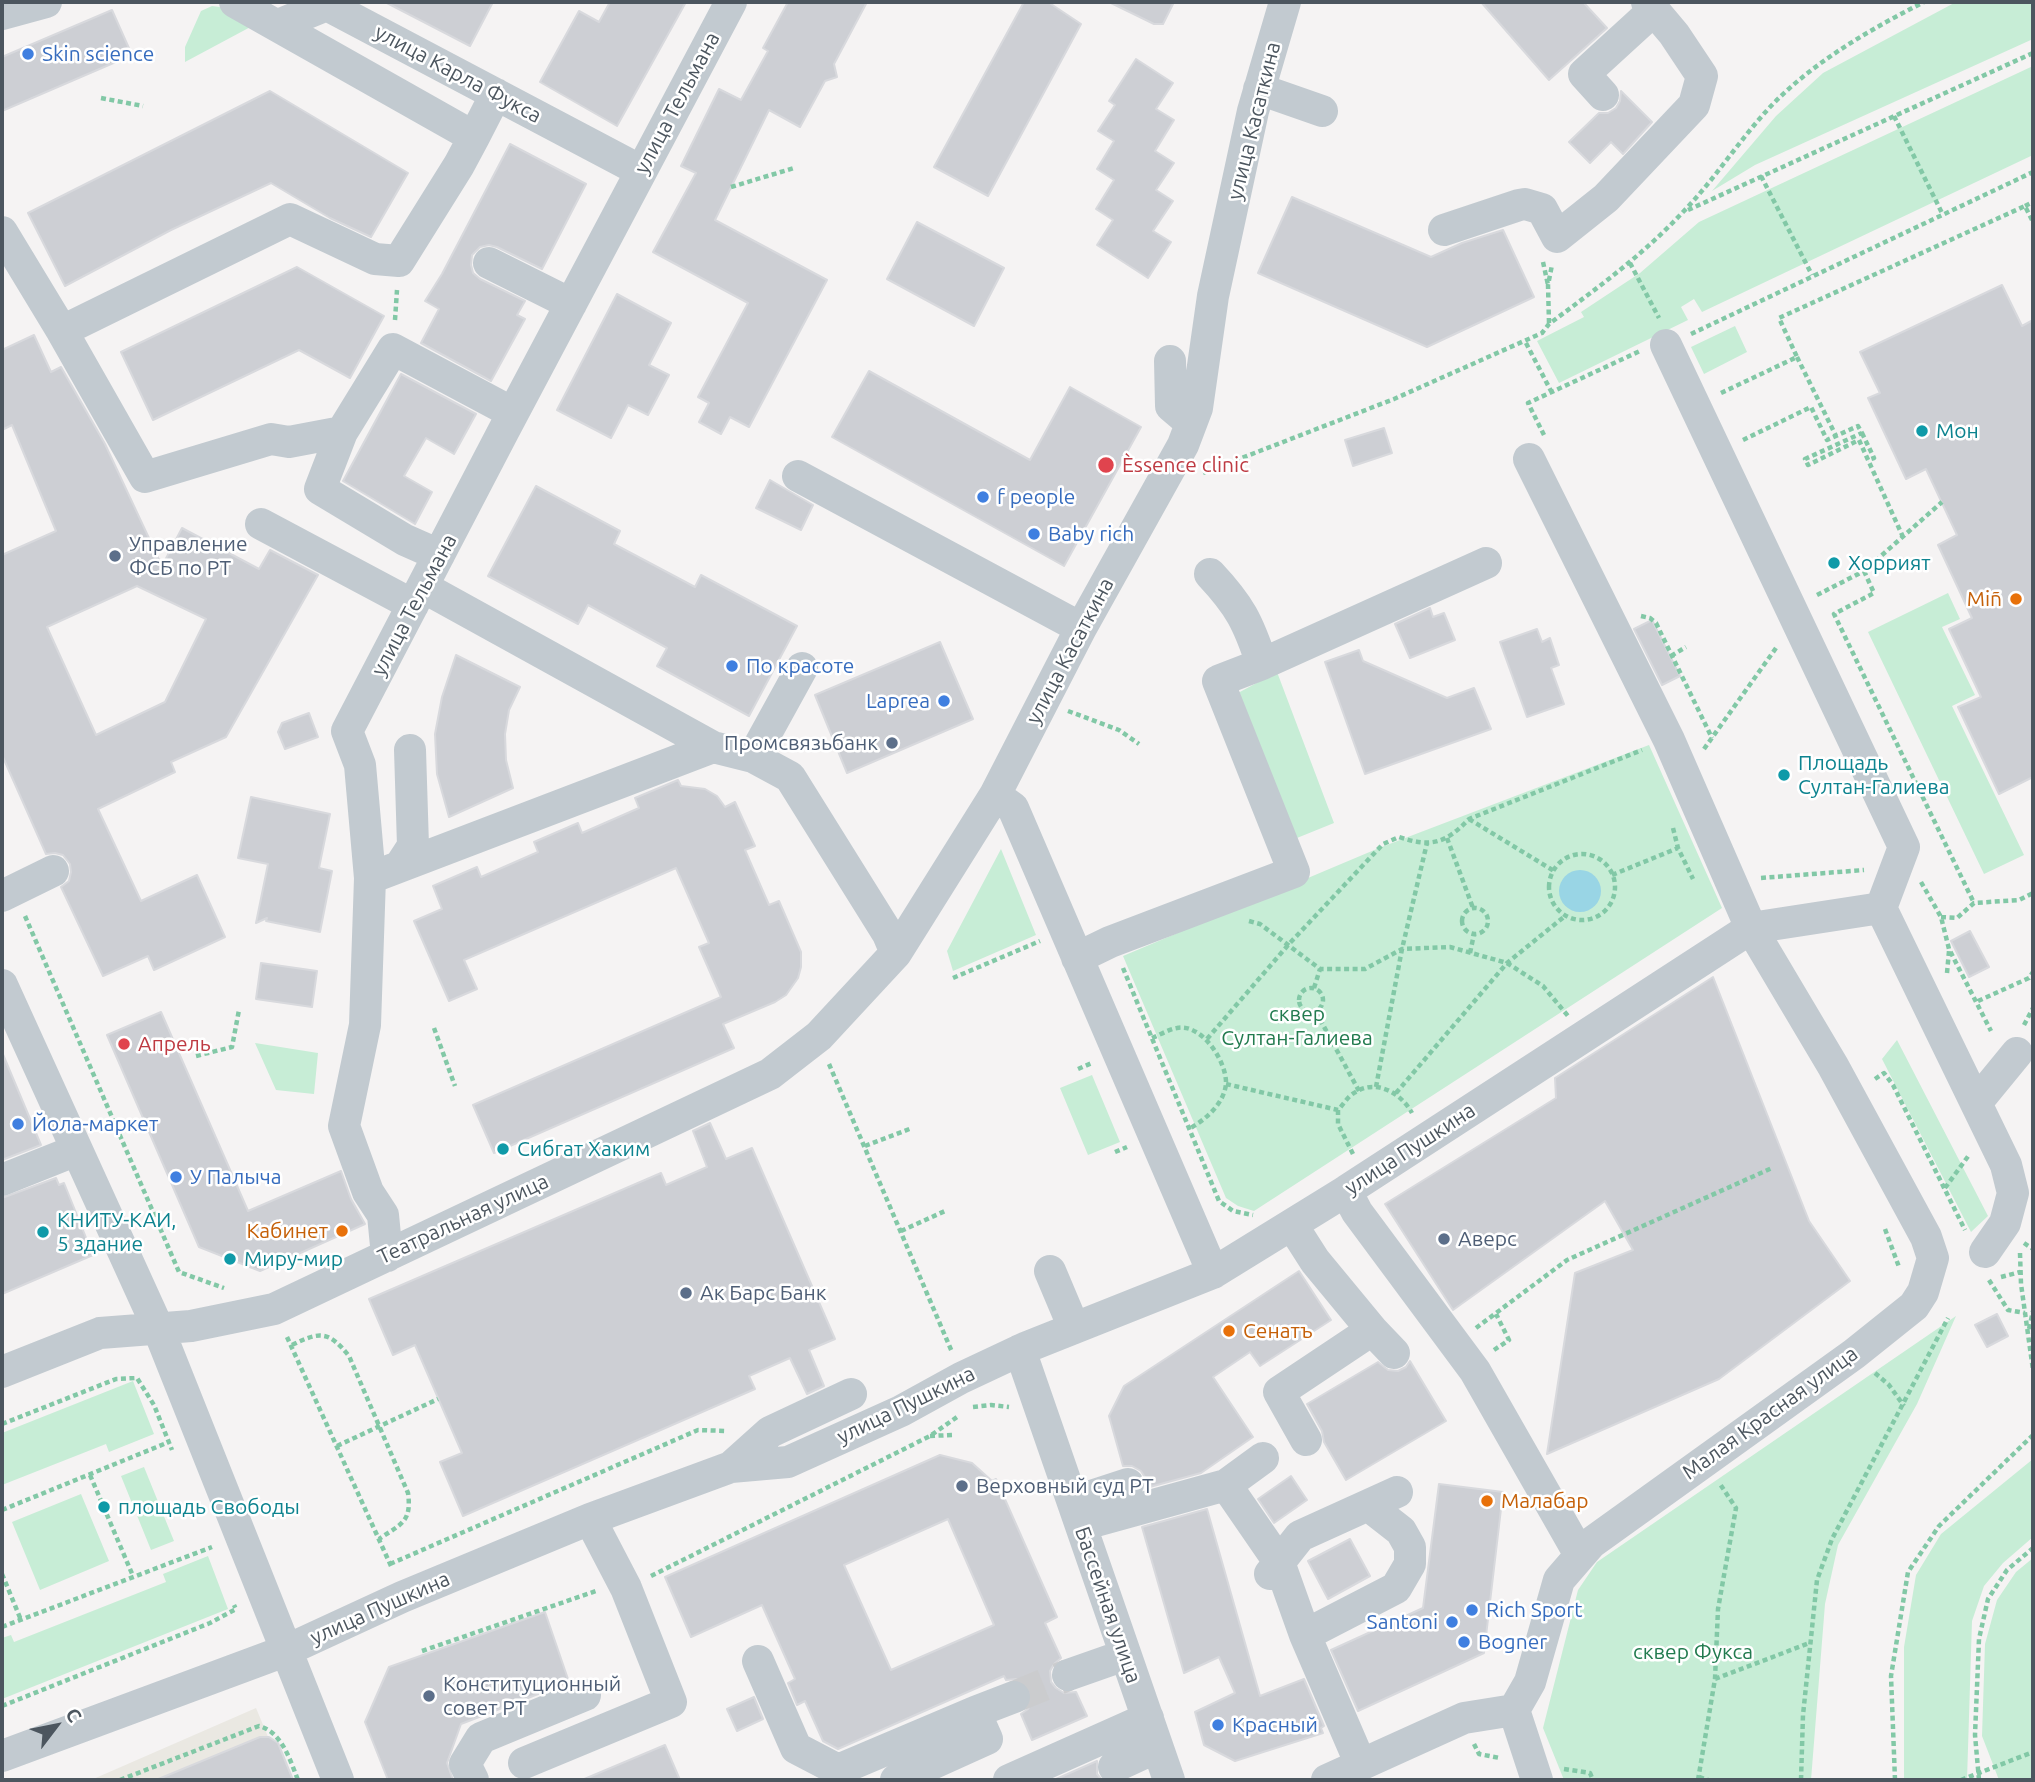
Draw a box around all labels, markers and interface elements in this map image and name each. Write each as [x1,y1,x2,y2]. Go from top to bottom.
street label: улица Карла Фукса [370,19,546,129]
street label: улица Тельмана [629,28,725,178]
street label: улица Касаткина [1222,39,1286,203]
place label: Skin science [42,41,154,67]
marker: Skin science [20,46,36,62]
place label: Мон [1936,418,1979,444]
marker: Мон [1914,423,1930,439]
place label: Èssence clinic [1122,452,1249,478]
marker: Èssence clinic [1096,455,1116,475]
place label: f people [997,484,1075,510]
marker: f people [975,489,991,505]
place label: Baby rich [1048,521,1134,547]
marker: Baby rich [1026,526,1042,542]
street label: улица Тельмана [366,530,462,680]
place label: Управление ФСБ по РТ [129,531,248,581]
marker: Управление ФСБ по РТ [107,548,123,564]
place label: Хоррият [1848,550,1931,576]
marker: Хоррият [1826,555,1842,571]
street label: улица Касаткина [1021,574,1119,728]
place label: Miñ [1967,586,2002,612]
marker: Miñ [2008,591,2024,607]
place label: По красоте [746,653,854,679]
marker: По красоте [724,658,740,674]
place label: Laprea [866,688,930,714]
marker: Laprea [936,693,952,709]
place label: Промсвязьбанк [724,730,878,756]
marker: Промсвязьбанк [884,735,900,751]
place label: Площадь Султан-Галиева [1798,750,1950,800]
marker: Площадь Султан-Галиева [1776,767,1792,783]
park label: сквер Султан-Галиева [1221,1001,1373,1051]
place label: Апрель [138,1031,211,1057]
marker: Апрель [116,1036,132,1052]
street label: улица Пушкина [1340,1098,1480,1200]
place label: Йола-маркет [32,1111,158,1137]
marker: Йола-маркет [10,1116,26,1132]
place label: Сибгат Хаким [517,1136,650,1162]
marker: Сибгат Хаким [495,1141,511,1157]
place label: У Палыча [190,1164,282,1190]
street label: Театральная улица [374,1168,552,1270]
marker: У Палыча [168,1169,184,1185]
place label: КНИТУ-КАИ, 5 здание [57,1207,176,1257]
place label: Кабинет [247,1218,328,1244]
marker: Кабинет [334,1223,350,1239]
marker: КНИТУ-КАИ, 5 здание [35,1224,51,1240]
place label: Аверс [1458,1226,1517,1252]
marker: Аверс [1436,1231,1452,1247]
place label: Миру-мир [244,1246,343,1272]
marker: Миру-мир [222,1251,238,1267]
place label: Ак Барс Банк [700,1280,827,1306]
marker: Ак Барс Банк [678,1285,694,1301]
place label: Сенатъ [1243,1318,1313,1344]
marker: Сенатъ [1221,1323,1237,1339]
street label: Малая Красная улица [1677,1341,1863,1485]
street label: улица Пушкина [833,1361,979,1449]
place label: Верховный суд РТ [976,1473,1154,1499]
marker: Верховный суд РТ [954,1478,970,1494]
place label: Малабар [1501,1488,1588,1514]
marker: Малабар [1479,1493,1495,1509]
place label: площадь Свободы [118,1494,300,1520]
marker: площадь Свободы [96,1499,112,1515]
street label: Бассейная улица [1069,1523,1147,1687]
street label: улица Пушкина [306,1566,454,1650]
place label: Rich Sport [1486,1597,1583,1623]
marker: Rich Sport [1464,1602,1480,1618]
place label: Santoni [1367,1609,1438,1635]
marker: Santoni [1444,1614,1460,1630]
place label: Bogner [1478,1629,1547,1655]
marker: Bogner [1456,1634,1472,1650]
park label: cквер Фукса [1633,1639,1753,1665]
place label: Конституционный совет РТ [443,1671,621,1721]
marker: Конституционный совет РТ [421,1688,437,1704]
north arrow [21,1691,91,1761]
text: С [61,1704,86,1726]
place label: Красный [1232,1712,1318,1738]
marker: Красный [1210,1717,1226,1733]

